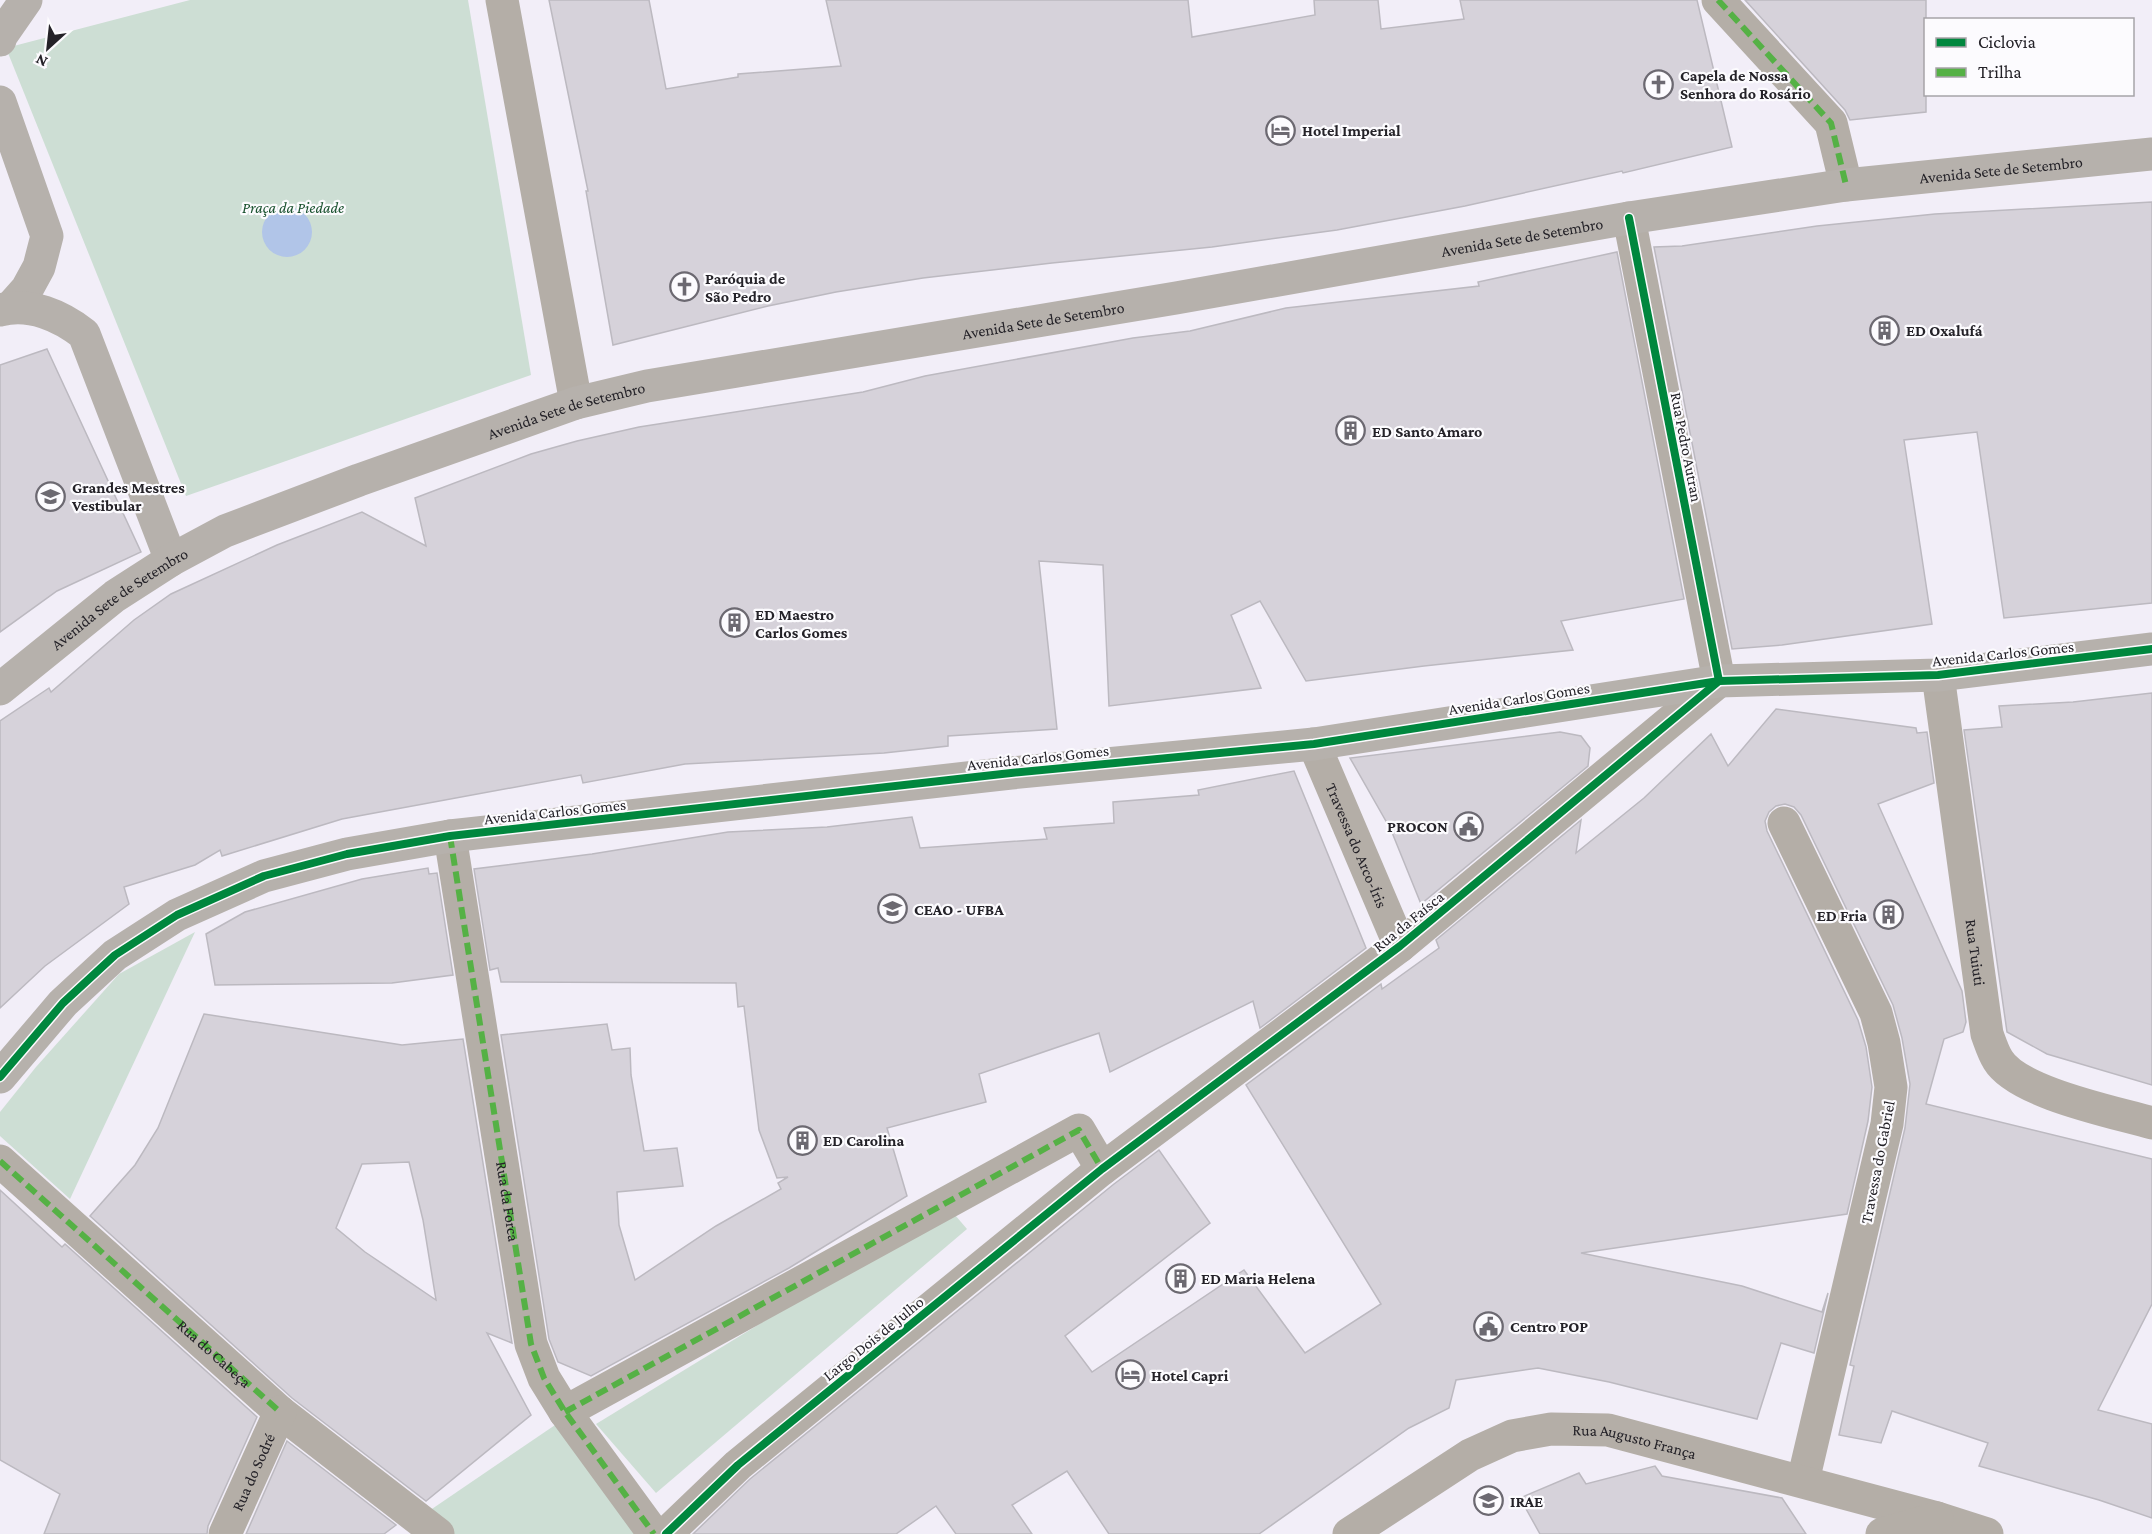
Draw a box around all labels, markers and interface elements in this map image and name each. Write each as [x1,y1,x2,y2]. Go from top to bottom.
north arrow [18,18,78,78]
legend [1924,18,2134,96]
text: Ciclovia [1978,32,2036,52]
text: N [33,51,50,71]
text: Trilha [1978,62,2022,82]
place label: Capela de Nossa Senhora do Rosário [1680,67,1811,102]
church icon: Capela de Nossa Senhora do Rosário [1643,68,1675,100]
hotel icon: Hotel Imperial [1265,114,1297,146]
place label: Hotel Imperial [1302,122,1401,139]
street label: Avenida Sete de Setembro [1919,153,2084,187]
park label: Praça da Piedade [242,199,344,217]
street label: Avenida Sete de Setembro [1440,215,1604,260]
place label: Paróquia de São Pedro [705,270,786,305]
church icon: Paróquia de São Pedro [668,271,700,303]
street label: Avenida Sete de Setembro [961,299,1126,342]
building icon: ED Oxalufá [1869,314,1901,346]
place label: ED Oxalufá [1906,322,1983,339]
street label: Avenida Sete de Setembro [485,379,647,443]
street label: Rua Pedro Autran [1668,391,1706,504]
building icon: ED Santo Amaro [1335,415,1367,447]
place label: ED Santo Amaro [1372,423,1482,440]
place label: Grandes Mestres Vestibular [71,479,185,514]
school or university icon: Grandes Mestres Vestibular [35,480,67,512]
street label: Avenida Sete de Setembro [48,545,191,653]
place label: ED Maestro Carlos Gomes [755,606,848,641]
building icon: ED Maestro Carlos Gomes [718,607,750,639]
street label: Avenida Carlos Gomes [1931,638,2075,669]
street label: Avenida Carlos Gomes [1447,679,1591,718]
street label: Avenida Carlos Gomes [966,742,1110,773]
street label: Travessa do Arco-Íris [1323,780,1391,910]
street label: Avenida Carlos Gomes [483,796,627,827]
public building icon: PROCON [1453,810,1485,842]
place label: PROCON [1387,818,1448,835]
street label: Rua da Faísca [1370,887,1447,955]
school or university icon: CEAO - UFBA [877,893,909,925]
building icon: ED Fria [1872,899,1904,931]
place label: CEAO - UFBA [914,901,1004,918]
place label: ED Fria [1817,907,1867,924]
street label: Rua Tuiuti [1962,918,1988,987]
street label: Travessa do Gabriel [1857,1099,1898,1225]
building icon: ED Carolina [786,1124,818,1156]
place label: ED Carolina [823,1132,904,1149]
street label: Rua da Forca [493,1160,523,1244]
building icon: ED Maria Helena [1164,1262,1196,1294]
place label: ED Maria Helena [1201,1270,1316,1287]
street label: Largo Dois de Julho [820,1293,928,1385]
public building icon: Centro POP [1473,1310,1505,1342]
street label: Rua do Cabeça [174,1316,255,1391]
place label: Centro POP [1510,1318,1588,1335]
hotel icon: Hotel Capri [1114,1359,1146,1391]
place label: Hotel Capri [1151,1367,1229,1384]
street label: Rua Augusto França [1572,1421,1699,1462]
street label: Rua do Sodré [229,1431,278,1514]
school or university icon: IRAE [1473,1485,1505,1517]
place label: IRAE [1510,1493,1543,1510]

